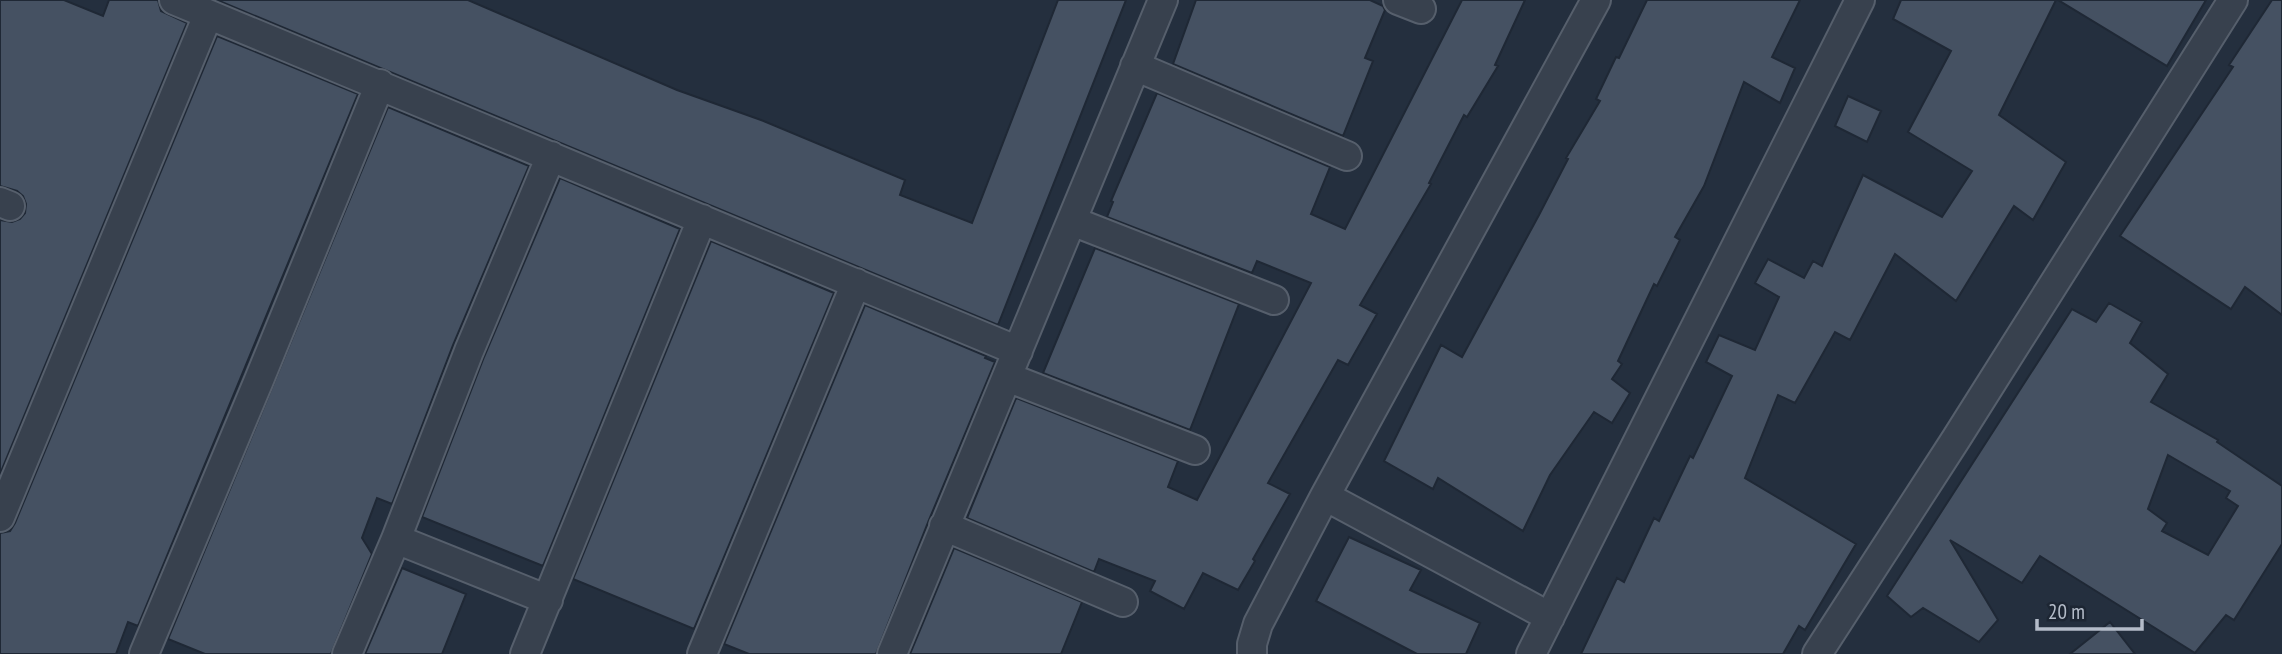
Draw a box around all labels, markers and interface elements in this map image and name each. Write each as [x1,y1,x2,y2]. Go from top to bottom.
scale bar [2037,588,2142,632]
text: 20 m [2048,598,2085,625]

